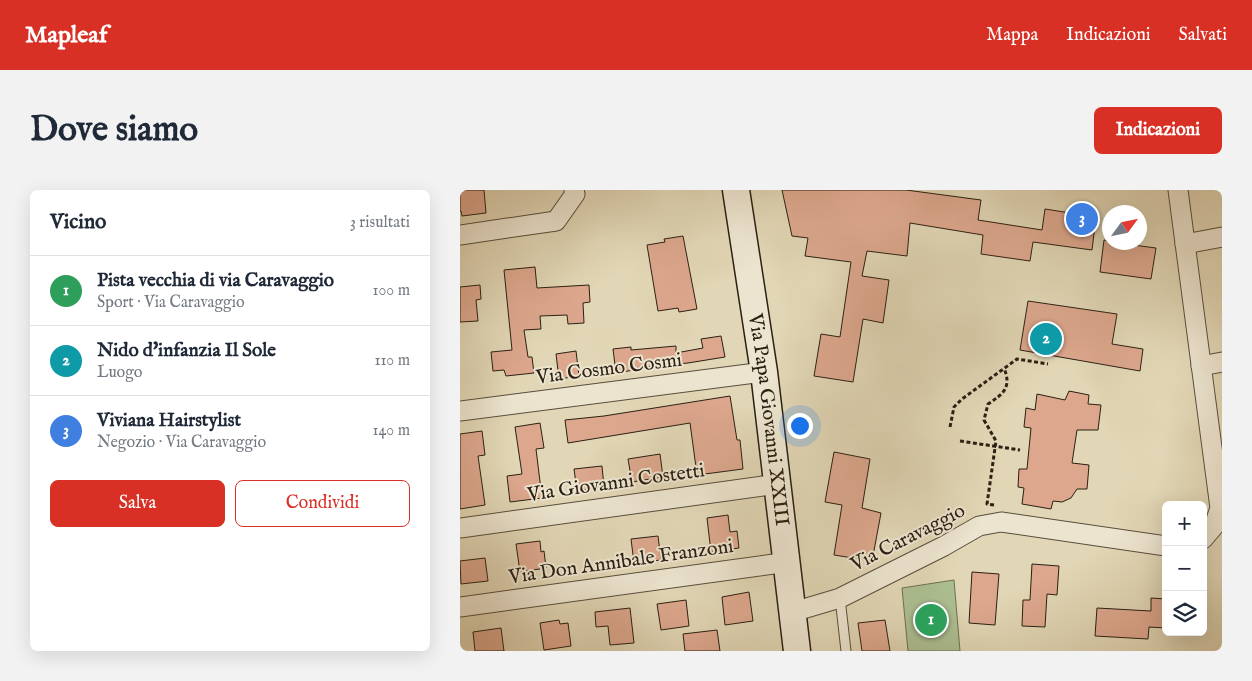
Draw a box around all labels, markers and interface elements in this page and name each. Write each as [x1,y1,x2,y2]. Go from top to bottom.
text: Mapleaf [25,20,107,51]
text: Mappa [986,24,1038,47]
text: Indicazioni [1066,24,1151,47]
text: Salvati [1179,24,1227,47]
button: Indicazioni [1094,107,1222,154]
text: Dove siamo [30,108,198,153]
pin: 3 [1066,200,1098,238]
north arrow [1102,205,1147,250]
text: Vicino [50,209,106,236]
text: 3 risultati [350,213,410,233]
text: Pista vecchia di via Caravaggio [97,269,334,293]
text: 1 [63,281,69,301]
text: 100 m [373,281,410,301]
text: Sport · Via Caravaggio [97,293,245,313]
street label: Via Papa Giovanni XXIII [743,311,795,528]
pin: 2 [1030,320,1062,358]
text: Nido d'infanzia Il Sole [97,339,276,363]
street label: Via Cosmo Cosmi [534,348,683,390]
text: 2 [62,351,70,371]
text: 110 m [374,351,410,371]
text: Luogo [97,363,143,383]
text: Viviana Hairstylist [97,409,241,433]
your location [787,413,813,439]
text: 3 [63,421,69,441]
text: 140 m [372,421,410,441]
text: Negozio · Via Caravaggio [97,433,266,453]
street label: Via Giovanni Costetti [525,458,706,508]
button: Salva [50,480,225,527]
button: Condividi [235,480,410,527]
street label: Via Caravaggio [846,498,970,578]
map controls [1162,501,1207,636]
button: + [1162,501,1207,546]
street label: Via Don Annibale Franzoni [506,534,735,590]
button: − [1162,546,1207,591]
button: layers [1162,591,1207,636]
pin: 1 [915,601,947,639]

